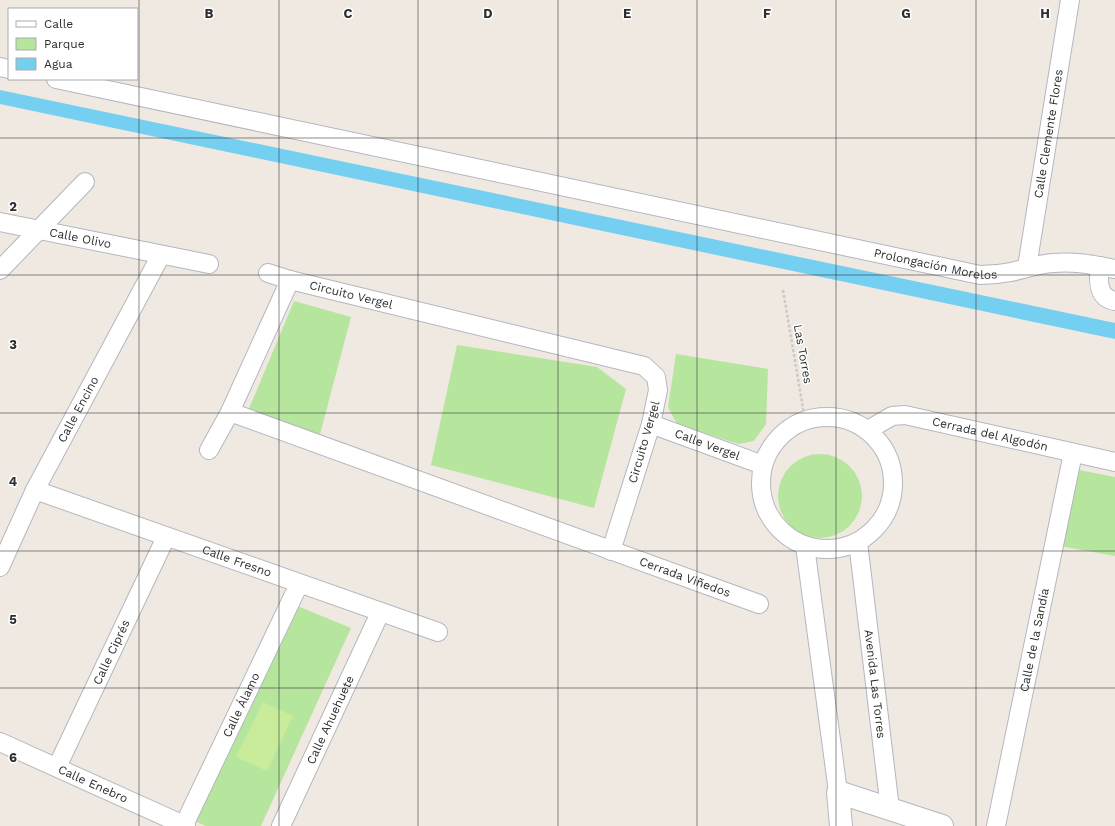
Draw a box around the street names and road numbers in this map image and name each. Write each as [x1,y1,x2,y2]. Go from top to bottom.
street label: Calle Clemente Flores [1031,68,1066,199]
street label: Calle Olivo [48,225,113,251]
street label: Prolongación Morelos [873,246,998,282]
street label: Circuito Vergel [308,278,394,312]
street label: Las Torres [791,323,815,385]
street label: Calle Encino [55,374,102,445]
street label: Circuito Vergel [626,399,663,485]
street label: Cerrada del Algodón [931,414,1049,454]
street label: Calle Vergel [673,426,742,463]
street label: Calle Fresno [200,542,274,580]
street label: Cerrada Viñedos [638,554,732,600]
street label: Calle de la Sandía [1017,587,1052,693]
street label: Calle Ciprés [90,617,133,687]
street label: Avenida Las Torres [862,629,888,739]
street label: Calle Álamo [220,670,263,740]
street label: Calle Ahuehuete [304,673,357,766]
street label: Calle Enebro [56,762,130,806]

